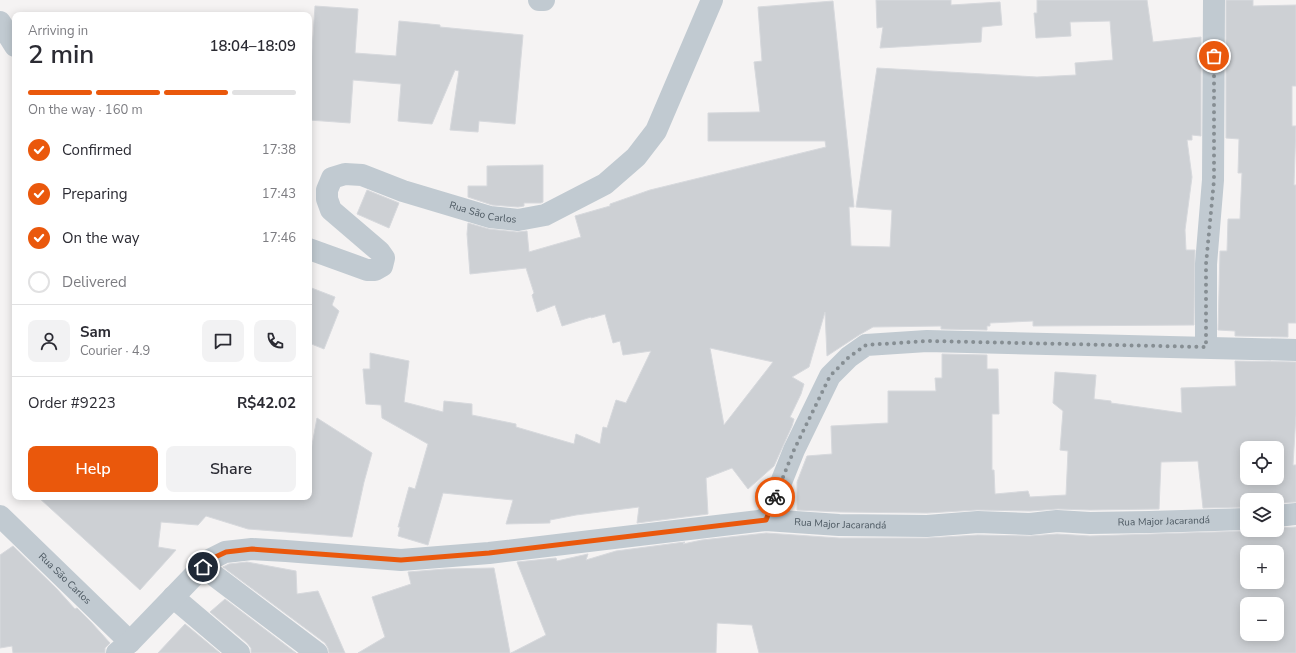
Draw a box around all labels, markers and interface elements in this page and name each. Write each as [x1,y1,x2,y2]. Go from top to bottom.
text: Arriving in [28,22,88,40]
text: 18:04–18:09 [209,36,296,56]
text: 2 min [28,37,94,72]
pin [1197,39,1231,73]
icon: bag [1203,45,1225,67]
text: On the way · 160 m [28,101,143,119]
icon: check [28,139,50,161]
text: Confirmed [62,140,132,160]
text: 17:38 [262,141,296,159]
icon: check [28,183,50,205]
text: Preparing [62,184,127,204]
text: 17:43 [262,185,296,203]
street label: Rua São Carlos [448,198,517,227]
icon: check [28,227,50,249]
text: On the way [62,228,140,248]
text: 17:46 [262,229,296,247]
text: Delivered [62,272,127,292]
button: person [28,320,70,362]
button: chat [202,320,244,362]
button: phone [254,320,296,362]
text: Sam [80,322,111,342]
text: Courier · 4.9 [80,342,150,360]
text: Order #9223 [28,393,116,413]
text: R$42.02 [237,393,296,413]
map controls [1240,441,1284,641]
button: locate [1240,441,1284,485]
button: Help [28,446,158,492]
button: Share [166,446,296,492]
courier [755,477,795,517]
icon: bike [764,486,786,508]
button: layers [1240,493,1284,537]
street label: Rua Major Jacarandá [1118,513,1210,530]
street label: Rua Major Jacarandá [794,515,886,533]
button: + [1240,545,1284,589]
street label: Rua São Carlos [35,550,94,608]
pin [186,550,220,584]
icon: home [192,556,214,578]
button: − [1240,597,1284,641]

